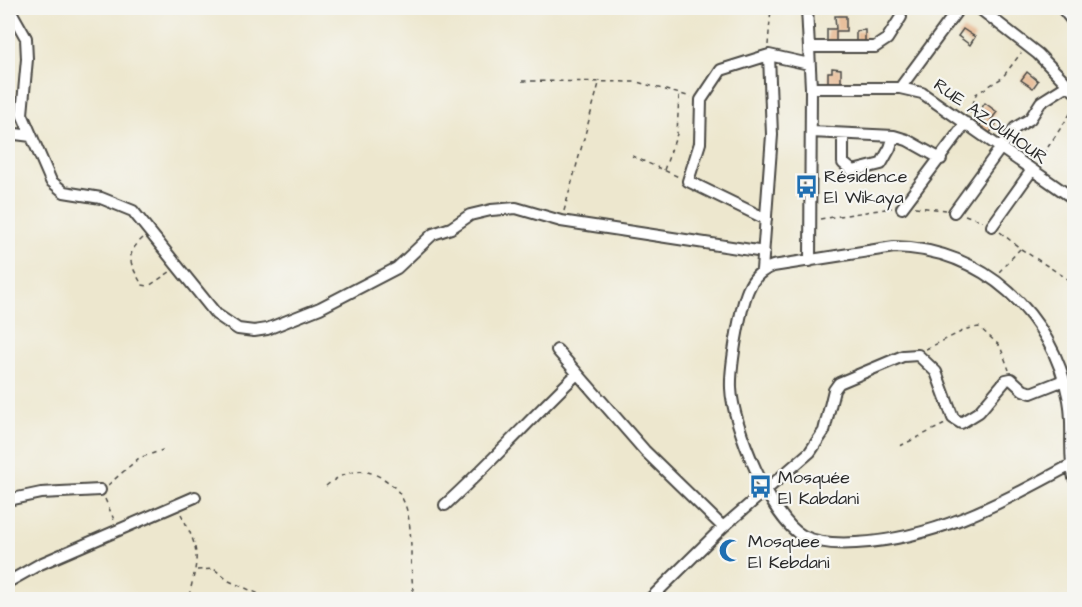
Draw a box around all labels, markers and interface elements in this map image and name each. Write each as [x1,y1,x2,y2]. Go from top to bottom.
street label: RUE AZOUHOUR [928,73,1053,170]
place label: Résidence El Wikaya [824,164,908,211]
bus stop icon: Résidence El Wikaya [793,173,819,199]
place label: Mosquée El Kabdani [778,465,859,511]
bus stop icon: Mosquée El Kabdani [747,474,773,500]
place label: Mosquee El Kebdani [748,529,830,575]
mosque icon: Mosquee El Kebdani [717,538,743,564]

